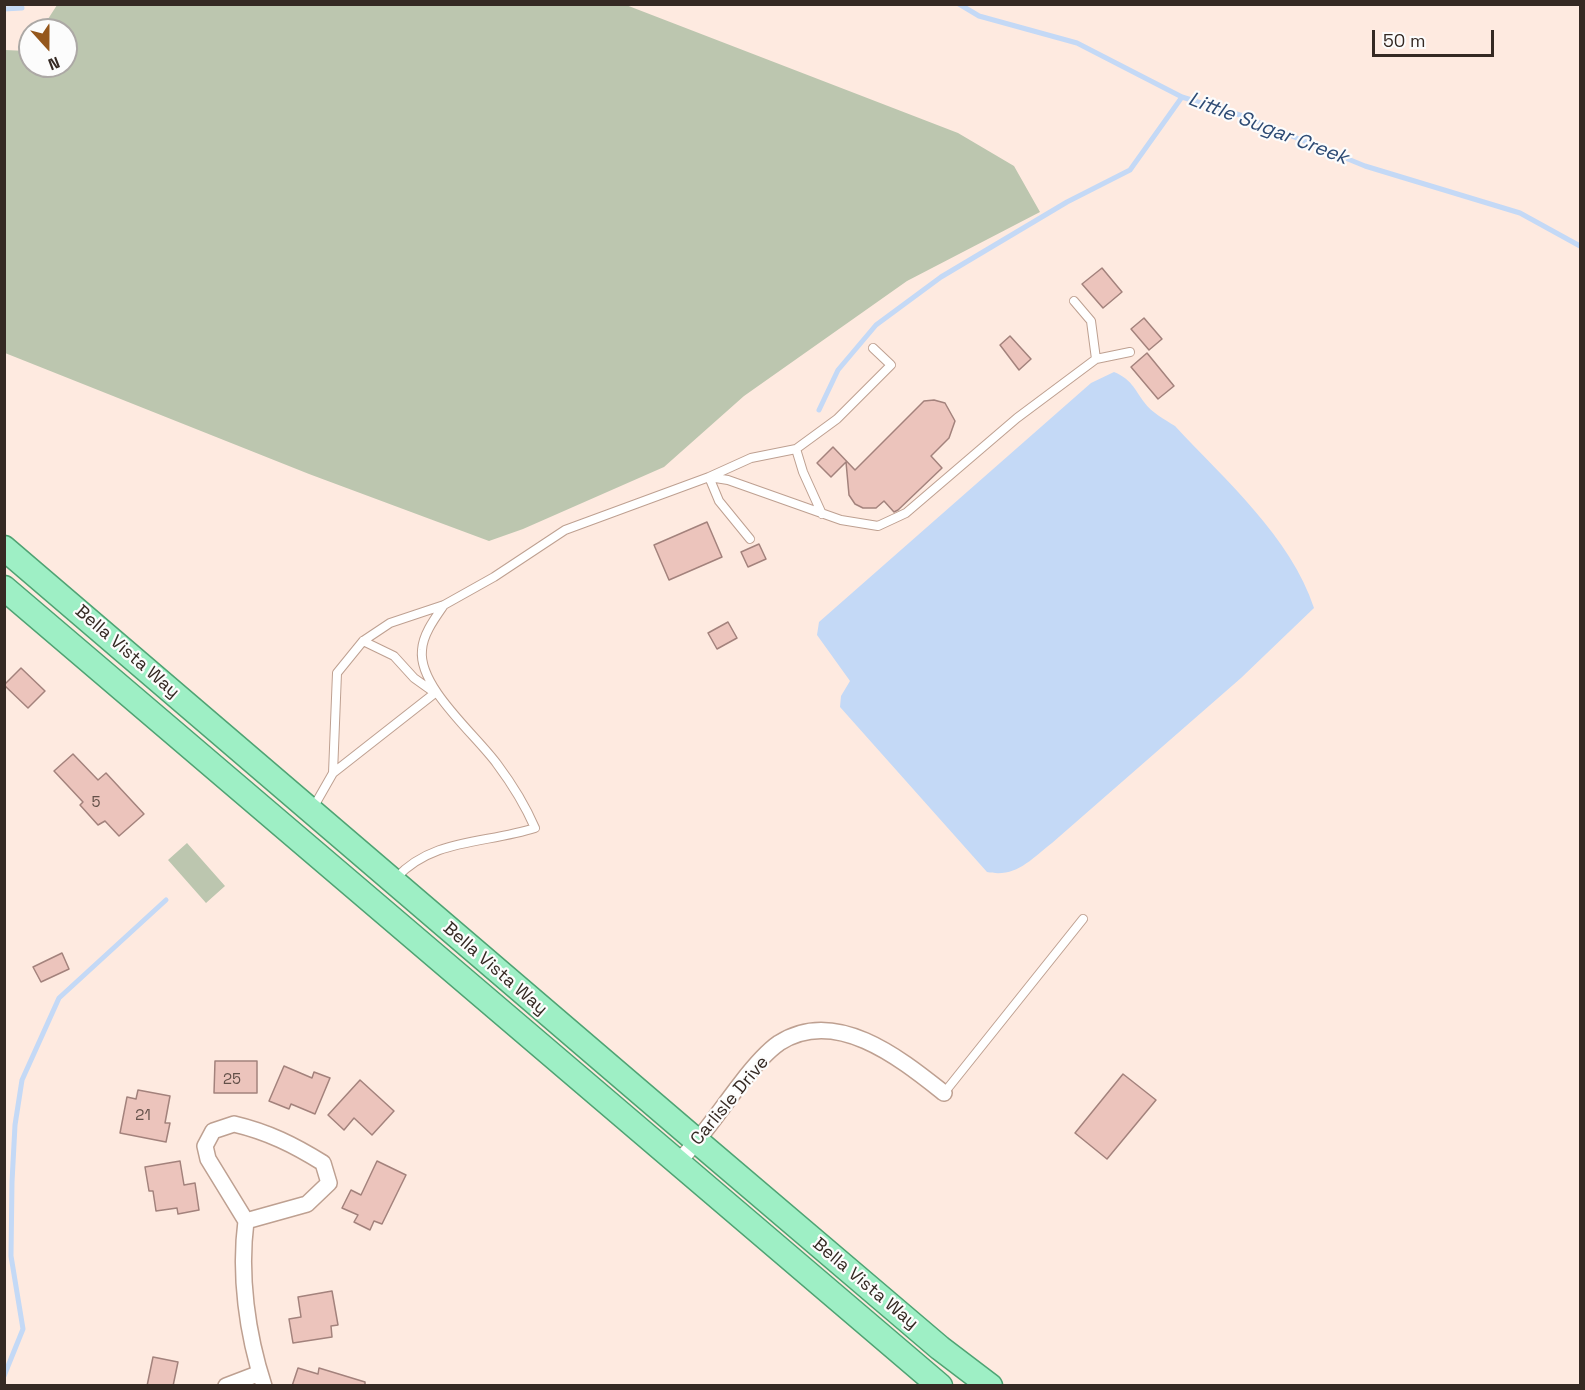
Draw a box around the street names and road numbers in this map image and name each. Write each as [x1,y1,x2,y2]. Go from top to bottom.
street label: Bella Vista Way [70,601,184,703]
street label: Bella Vista Way [438,918,552,1020]
street label: Carlisle Drive [686,1052,774,1150]
street label: Bella Vista Way [808,1234,922,1334]

